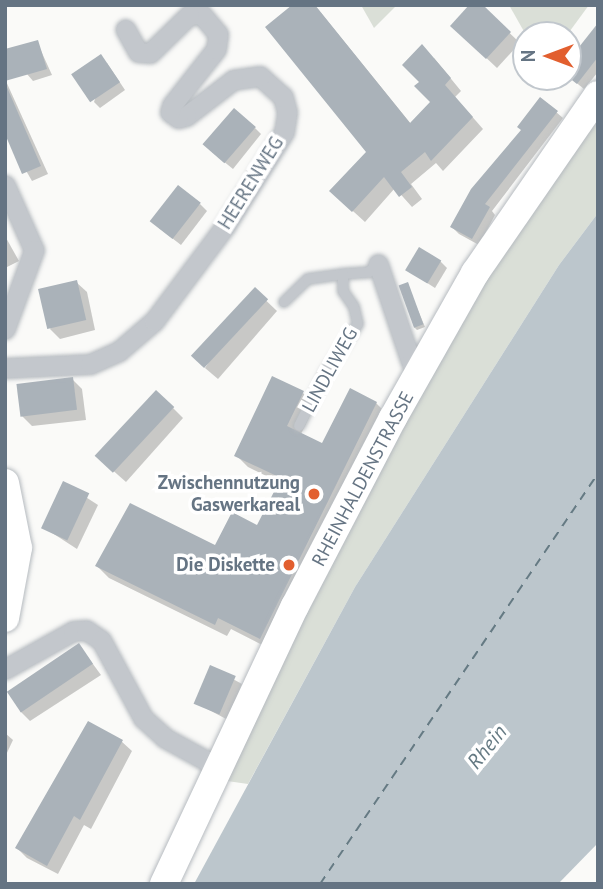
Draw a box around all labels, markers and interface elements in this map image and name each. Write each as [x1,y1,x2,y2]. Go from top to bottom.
north arrow [512,21,582,91]
text: N [516,50,540,62]
street label: HEERENWEG [214,132,288,234]
street label: LINDLIWEG [297,324,363,416]
street label: RHEINHALDENSTRASSE [307,388,419,570]
place label: Zwischennutzung Gaswerkareal [158,472,300,516]
marker: Zwischennutzung Gaswerkareal [306,486,322,502]
place label: Die Diskette [176,554,275,576]
marker: Die Diskette [281,557,297,573]
water label: Rhein [462,720,512,774]

